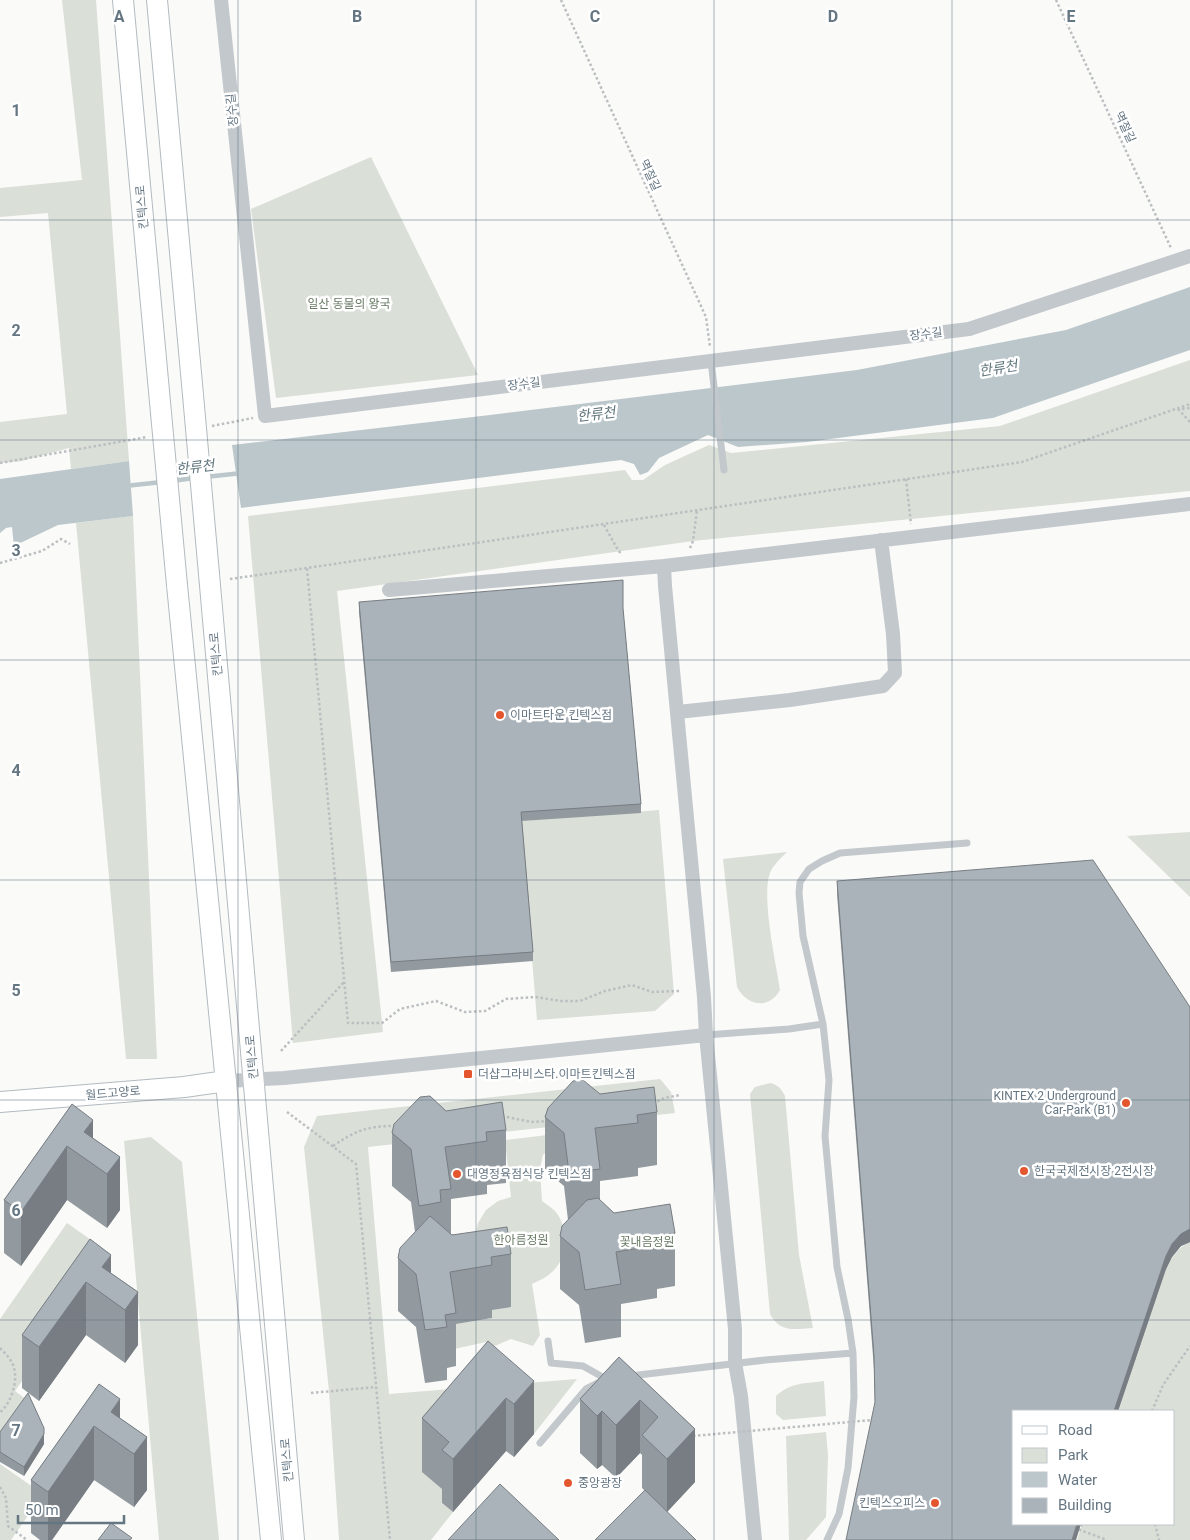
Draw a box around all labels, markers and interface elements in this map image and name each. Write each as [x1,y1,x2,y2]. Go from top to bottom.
text: A [114,7,125,26]
text: B [352,7,362,26]
text: C [590,7,600,26]
text: D [828,7,838,26]
text: E [1067,7,1076,26]
street label: 장수길 [223,93,241,127]
text: 1 [11,101,21,120]
street label: 멱절길 [1112,109,1138,145]
street label: 멱절길 [637,157,663,193]
street label: 킨텍스로 [133,184,151,230]
park label: 일산 동물의 왕국 [307,297,391,311]
text: 2 [11,321,21,340]
street label: 장수길 [909,325,943,343]
water label: 한류천 [978,357,1019,379]
street label: 장수길 [507,375,541,393]
water label: 한류천 [576,404,617,424]
water label: 한류천 [175,457,216,477]
text: 3 [11,541,21,560]
street label: 킨텍스로 [207,631,225,677]
place label: 이마트타운 킨텍스점 [510,708,612,722]
marker: 이마트타운 킨텍스점 [494,709,506,721]
text: 4 [11,761,21,780]
text: 5 [11,981,21,1000]
street label: 킨텍스로 [243,1034,261,1080]
place label: 더샵그라비스타.이마트킨텍스점 [478,1067,636,1081]
marker: 더샵그라비스타.이마트킨텍스점 [462,1068,474,1080]
street label: 월드고양로 [85,1084,141,1102]
place label: KINTEX 2 Underground Car-Park (B1) [994,1089,1116,1117]
marker: KINTEX 2 Underground Car-Park (B1) [1120,1097,1132,1109]
place label: 한국국제전시장 2전시장 [1034,1164,1154,1178]
marker: 한국국제전시장 2전시장 [1018,1165,1030,1177]
place label: 대영정육점식당 킨텍스점 [467,1167,591,1181]
marker: 대영정육점식당 킨텍스점 [451,1168,463,1180]
text: 6 [11,1201,21,1220]
park label: 한아름정원 [493,1233,549,1247]
park label: 꽃내음정원 [619,1235,675,1249]
legend [1012,1410,1175,1525]
text: 7 [11,1421,21,1440]
text: Road [1058,1421,1092,1439]
street label: 킨텍스로 [278,1437,296,1483]
text: Park [1058,1446,1089,1464]
text: Water [1058,1471,1097,1489]
place label: 중앙광장 [578,1476,622,1490]
marker: 중앙광장 [562,1477,574,1489]
scale bar [18,1492,124,1524]
place label: 킨텍스오피스 [859,1496,925,1510]
text: Building [1058,1496,1112,1514]
marker: 킨텍스오피스 [929,1497,941,1509]
text: 50 m [25,1501,59,1519]

